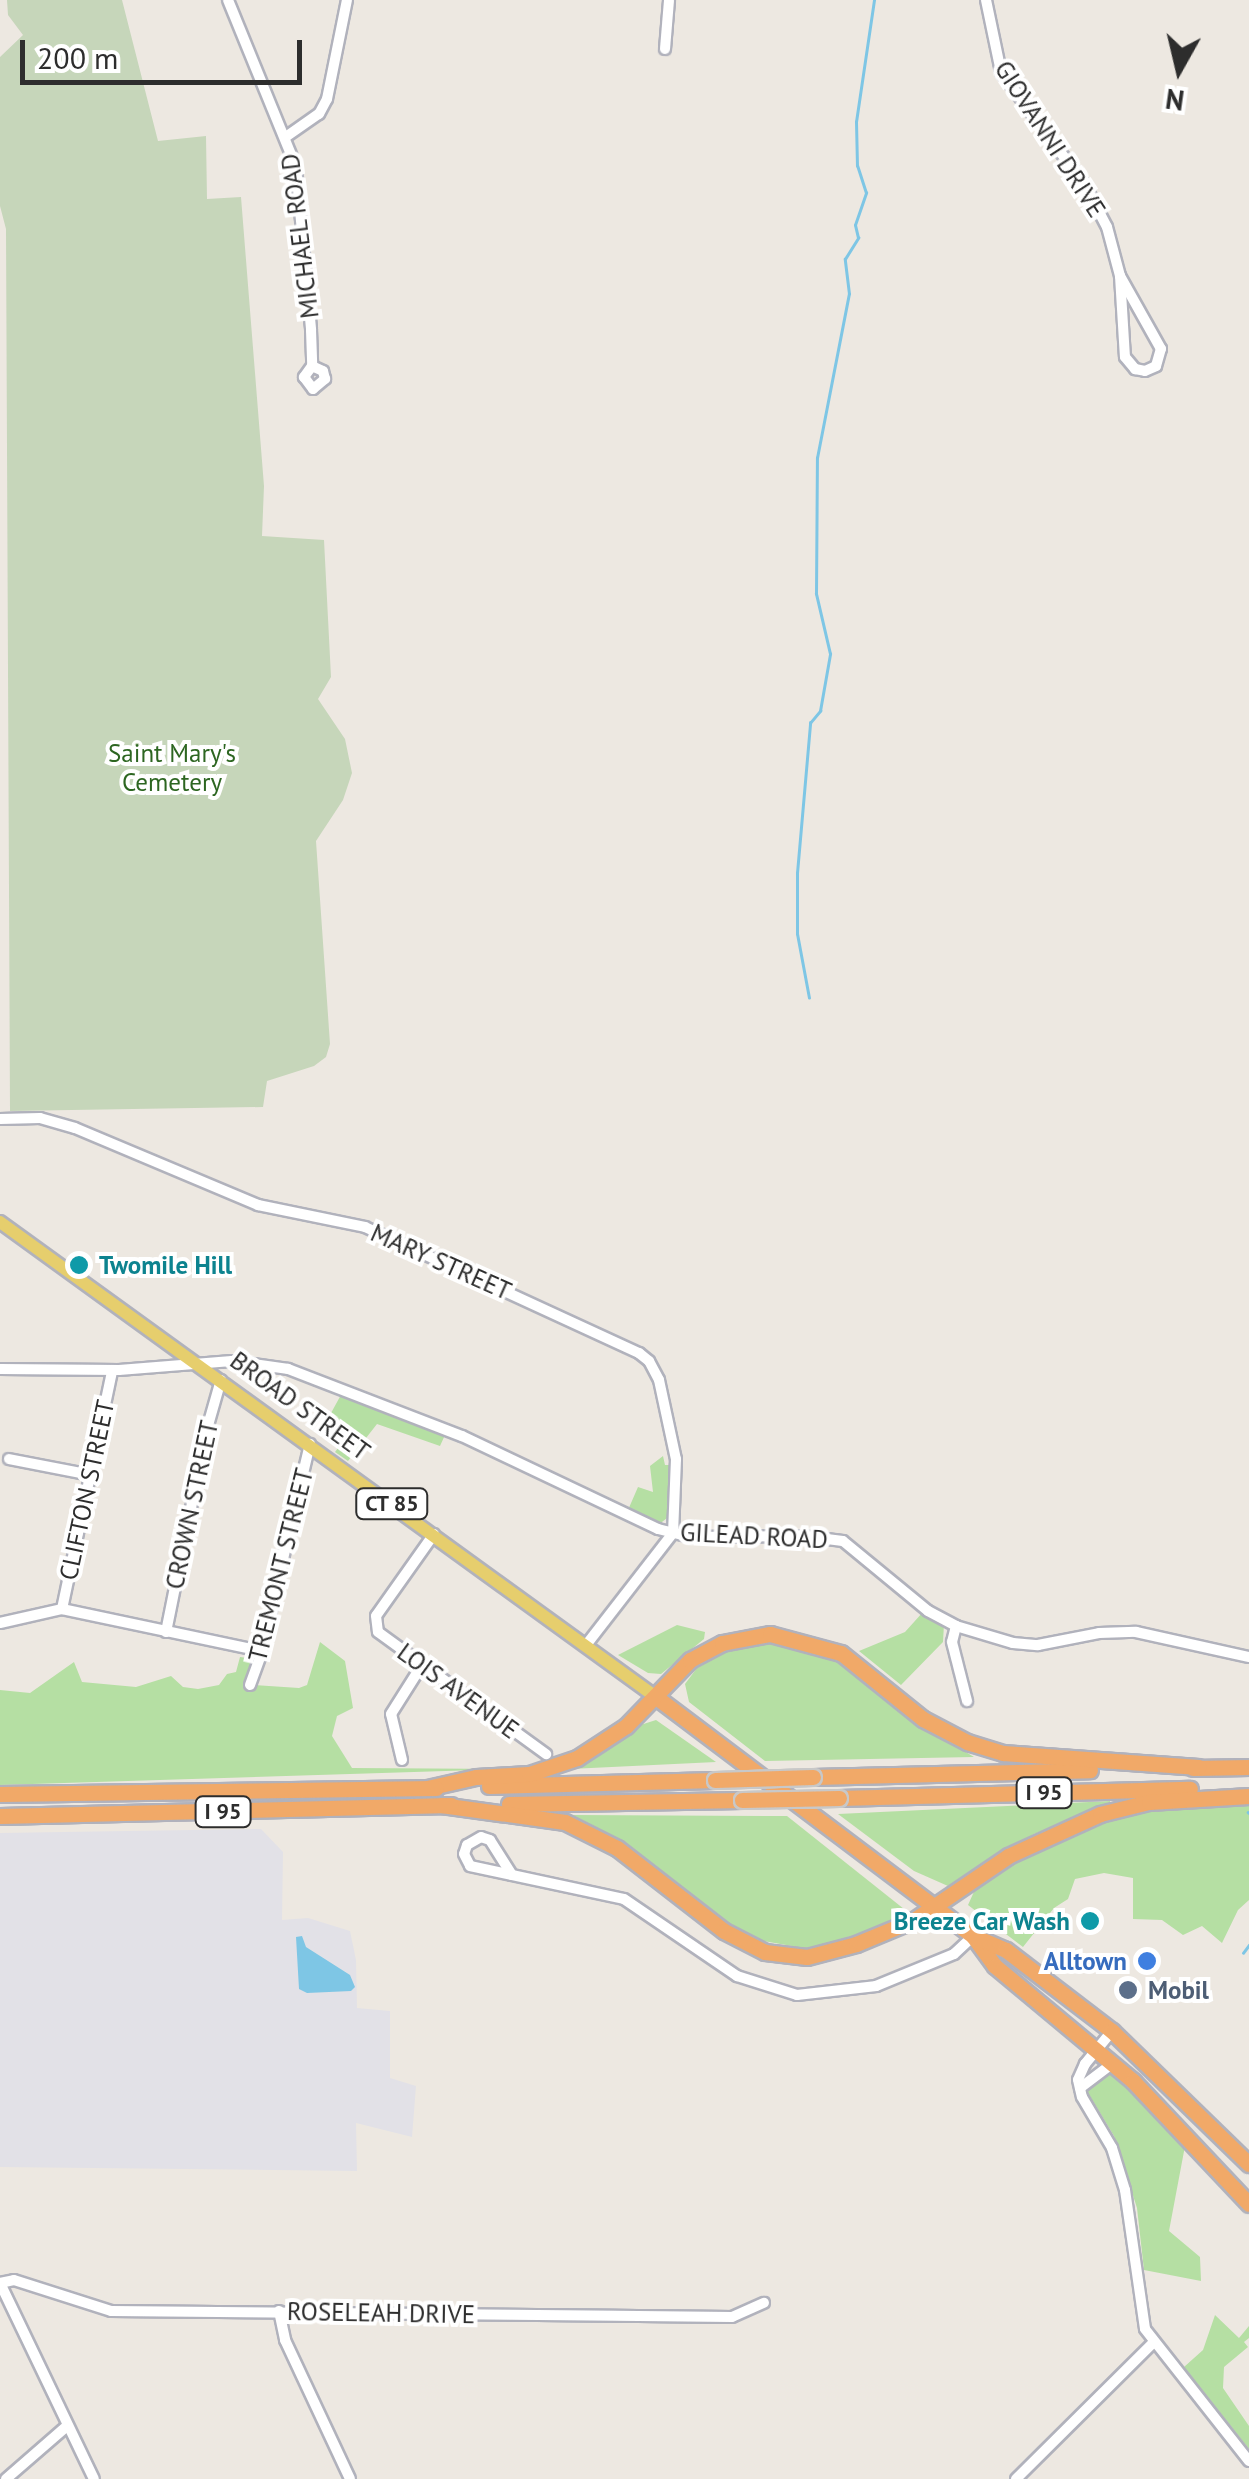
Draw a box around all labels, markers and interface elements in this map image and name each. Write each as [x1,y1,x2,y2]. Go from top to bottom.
scale bar [25,20,308,82]
north arrow [1129,20,1229,120]
text: 200 m [37,38,118,77]
street label: GIOVANNI DRIVE [988,55,1112,223]
text: N [1163,81,1186,120]
street label: MICHAEL ROAD [275,151,325,321]
park label: Saint Mary's Cemetery [108,739,236,798]
street label: MARY STREET [366,1218,516,1306]
place label: Twomile Hill [99,1250,232,1280]
marker: Twomile Hill [68,1254,90,1276]
street label: BROAD STREET [224,1345,376,1467]
street label: CLIFTON STREET [53,1397,121,1583]
street label: CROWN STREET [159,1418,225,1592]
street label: TREMONT STREET [242,1465,320,1665]
road number: CT 85 [354,1487,430,1521]
street label: GILEAD ROAD [679,1517,829,1555]
street label: LOIS AVENUE [391,1637,525,1745]
road number: I 95 [1014,1776,1074,1810]
road number: I 95 [193,1795,253,1829]
place label: Breeze Car Wash [893,1906,1070,1936]
marker: Breeze Car Wash [1079,1910,1101,1932]
place label: Alltown [1044,1946,1127,1976]
marker: Alltown [1136,1950,1158,1972]
place label: Mobil [1148,1975,1209,2005]
marker: Mobil [1117,1979,1139,2001]
street label: ROSELEAH DRIVE [287,2296,475,2330]

